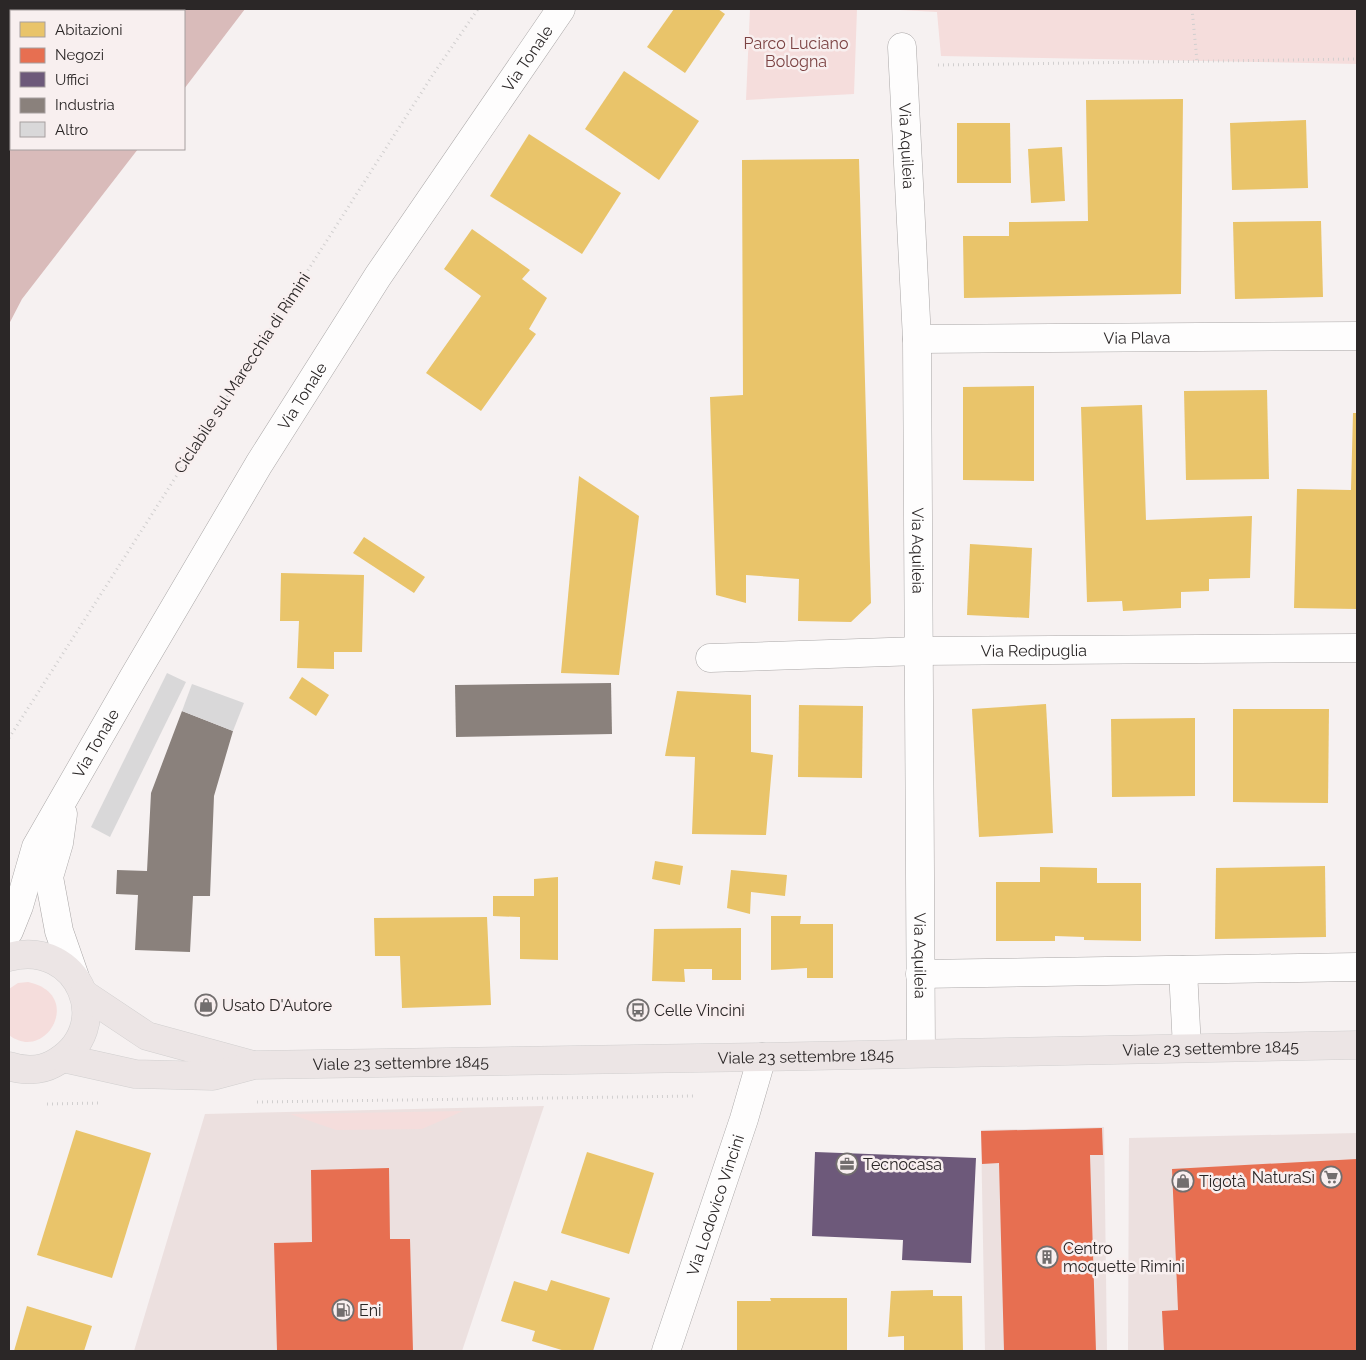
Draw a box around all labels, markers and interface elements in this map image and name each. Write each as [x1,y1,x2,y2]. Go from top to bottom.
legend [10,10,185,150]
text: Abitazioni [55,21,122,39]
street label: Via Tonale [498,22,557,95]
park label: Parco Luciano Bologna [744,34,848,71]
text: Negozi [55,46,104,64]
text: Uffici [55,71,89,89]
text: Industria [55,96,115,114]
street label: Via Aquileia [895,102,919,189]
text: Altro [55,121,88,139]
street label: Ciclabile sul Marecchia di Rimini [170,269,314,477]
street label: Via Plava [1103,328,1171,347]
street label: Via Tonale [274,359,330,433]
street label: Via Aquileia [908,507,928,594]
street label: Via Redipuglia [981,640,1087,660]
street label: Via Tonale [68,705,123,781]
street label: Via Aquileia [911,912,930,999]
shop icon: Usato D'Autore [194,993,218,1017]
place label: Usato D'Autore [222,996,332,1015]
bus stop icon: Celle Vincini [626,998,650,1022]
place label: Celle Vincini [654,1001,745,1020]
street label: Viale 23 settembre 1845 [1122,1037,1299,1059]
street label: Viale 23 settembre 1845 [717,1045,894,1067]
street label: Viale 23 settembre 1845 [312,1052,489,1074]
street label: Via Lodovico Vincini [683,1132,748,1278]
office icon: Tecnocasa [835,1152,859,1176]
place label: Tecnocasa [863,1155,942,1174]
supermarket icon: NaturaSì [1319,1165,1343,1189]
place label: NaturaSì [1252,1168,1315,1187]
shop icon: Tigotà [1171,1169,1195,1193]
place label: Tigotà [1199,1172,1246,1191]
place label: Centro moquette Rimini [1063,1239,1185,1276]
building icon: Centro moquette Rimini [1035,1245,1059,1269]
fuel station icon: Eni [331,1298,355,1322]
place label: Eni [359,1301,381,1320]

